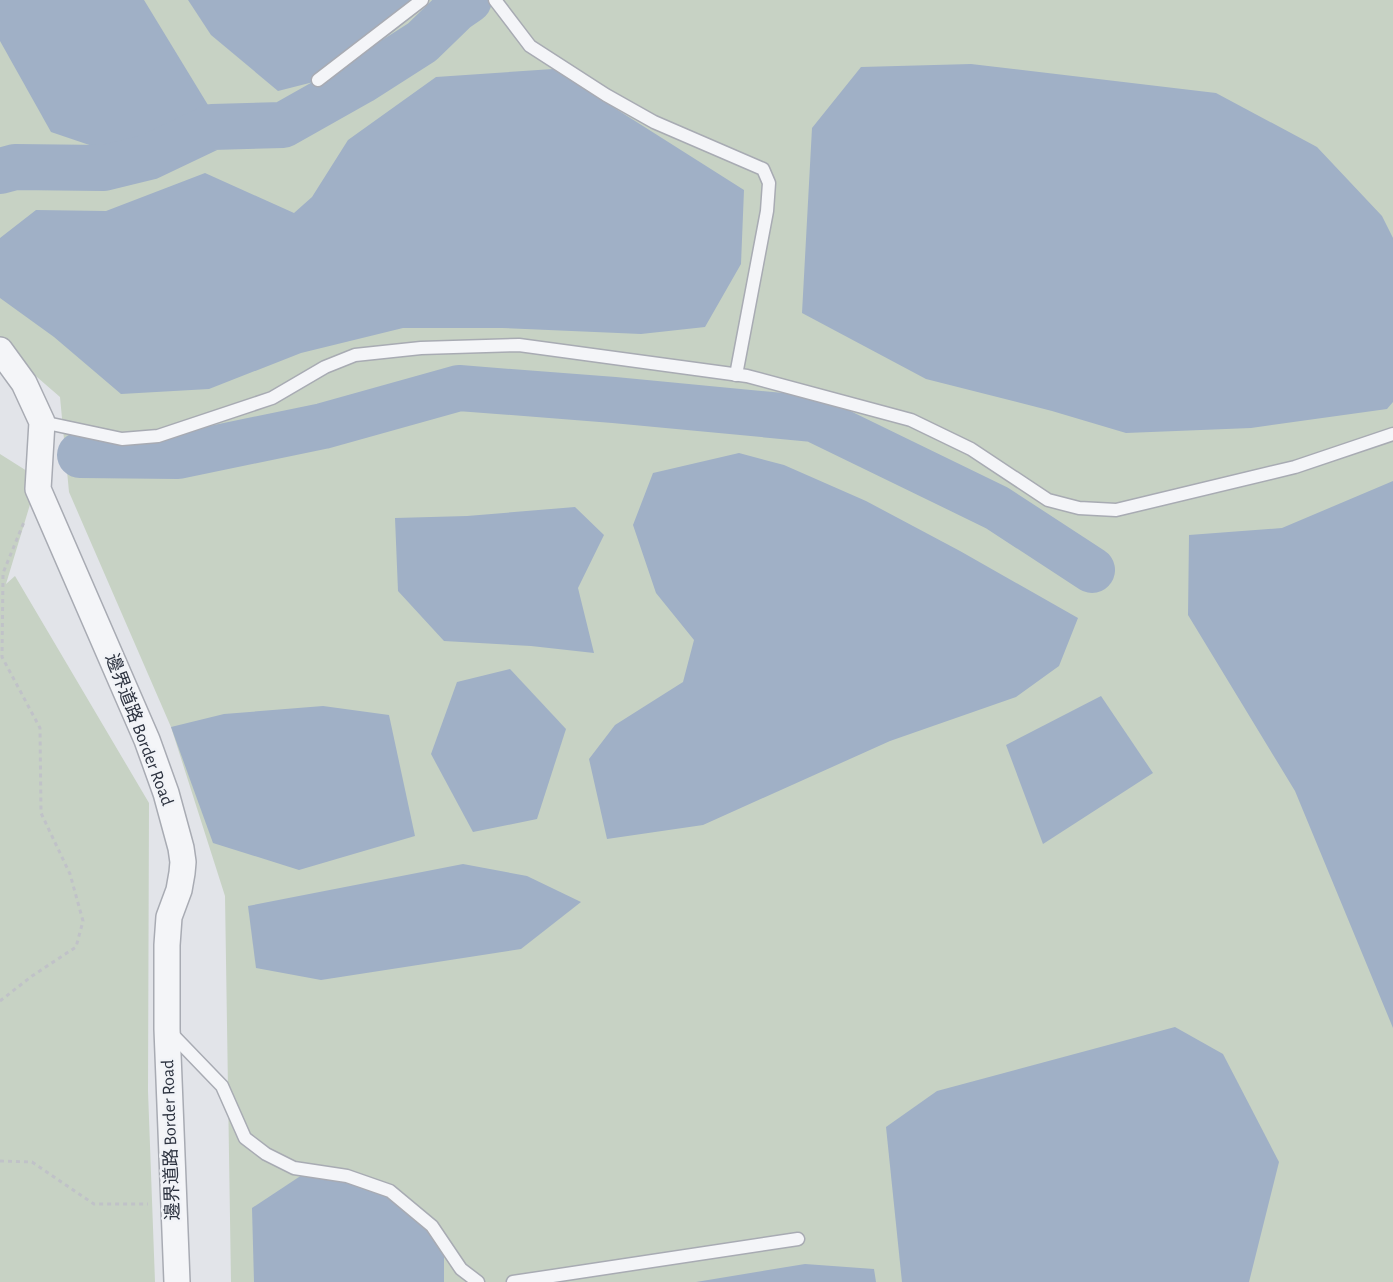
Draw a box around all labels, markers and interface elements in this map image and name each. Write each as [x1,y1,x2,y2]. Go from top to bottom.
street label: 邊界道路 Border Road [102,651,178,808]
street label: 邊界道路 Border Road [157,1059,183,1221]

